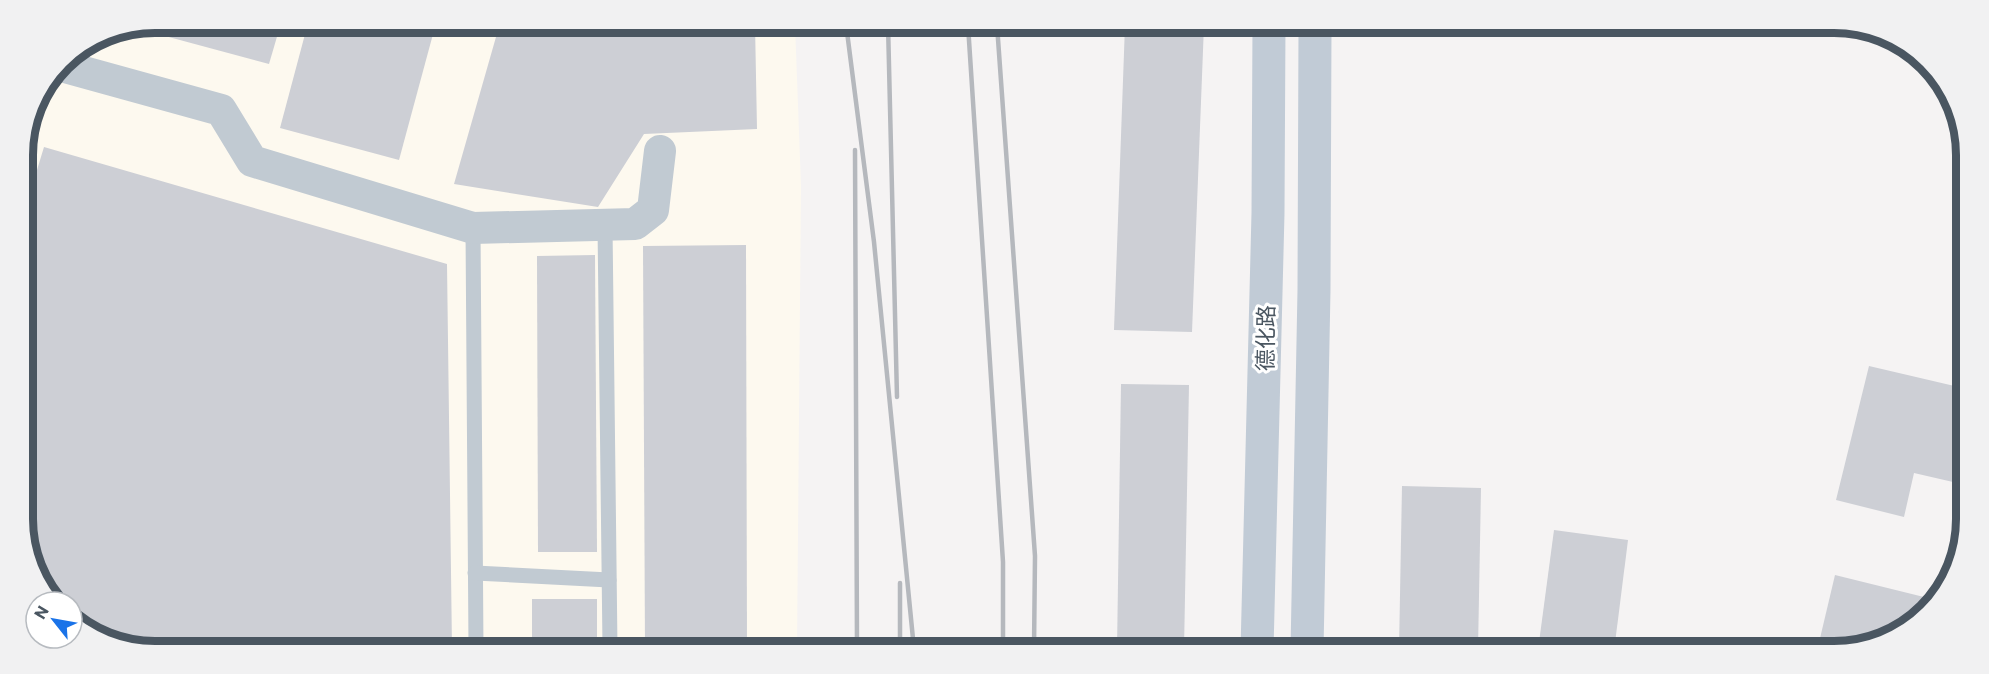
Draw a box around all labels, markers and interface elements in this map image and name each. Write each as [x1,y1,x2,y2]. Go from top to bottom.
street label: 德化路 [1251,305,1279,371]
north arrow [24,590,84,650]
text: N [29,602,52,622]

